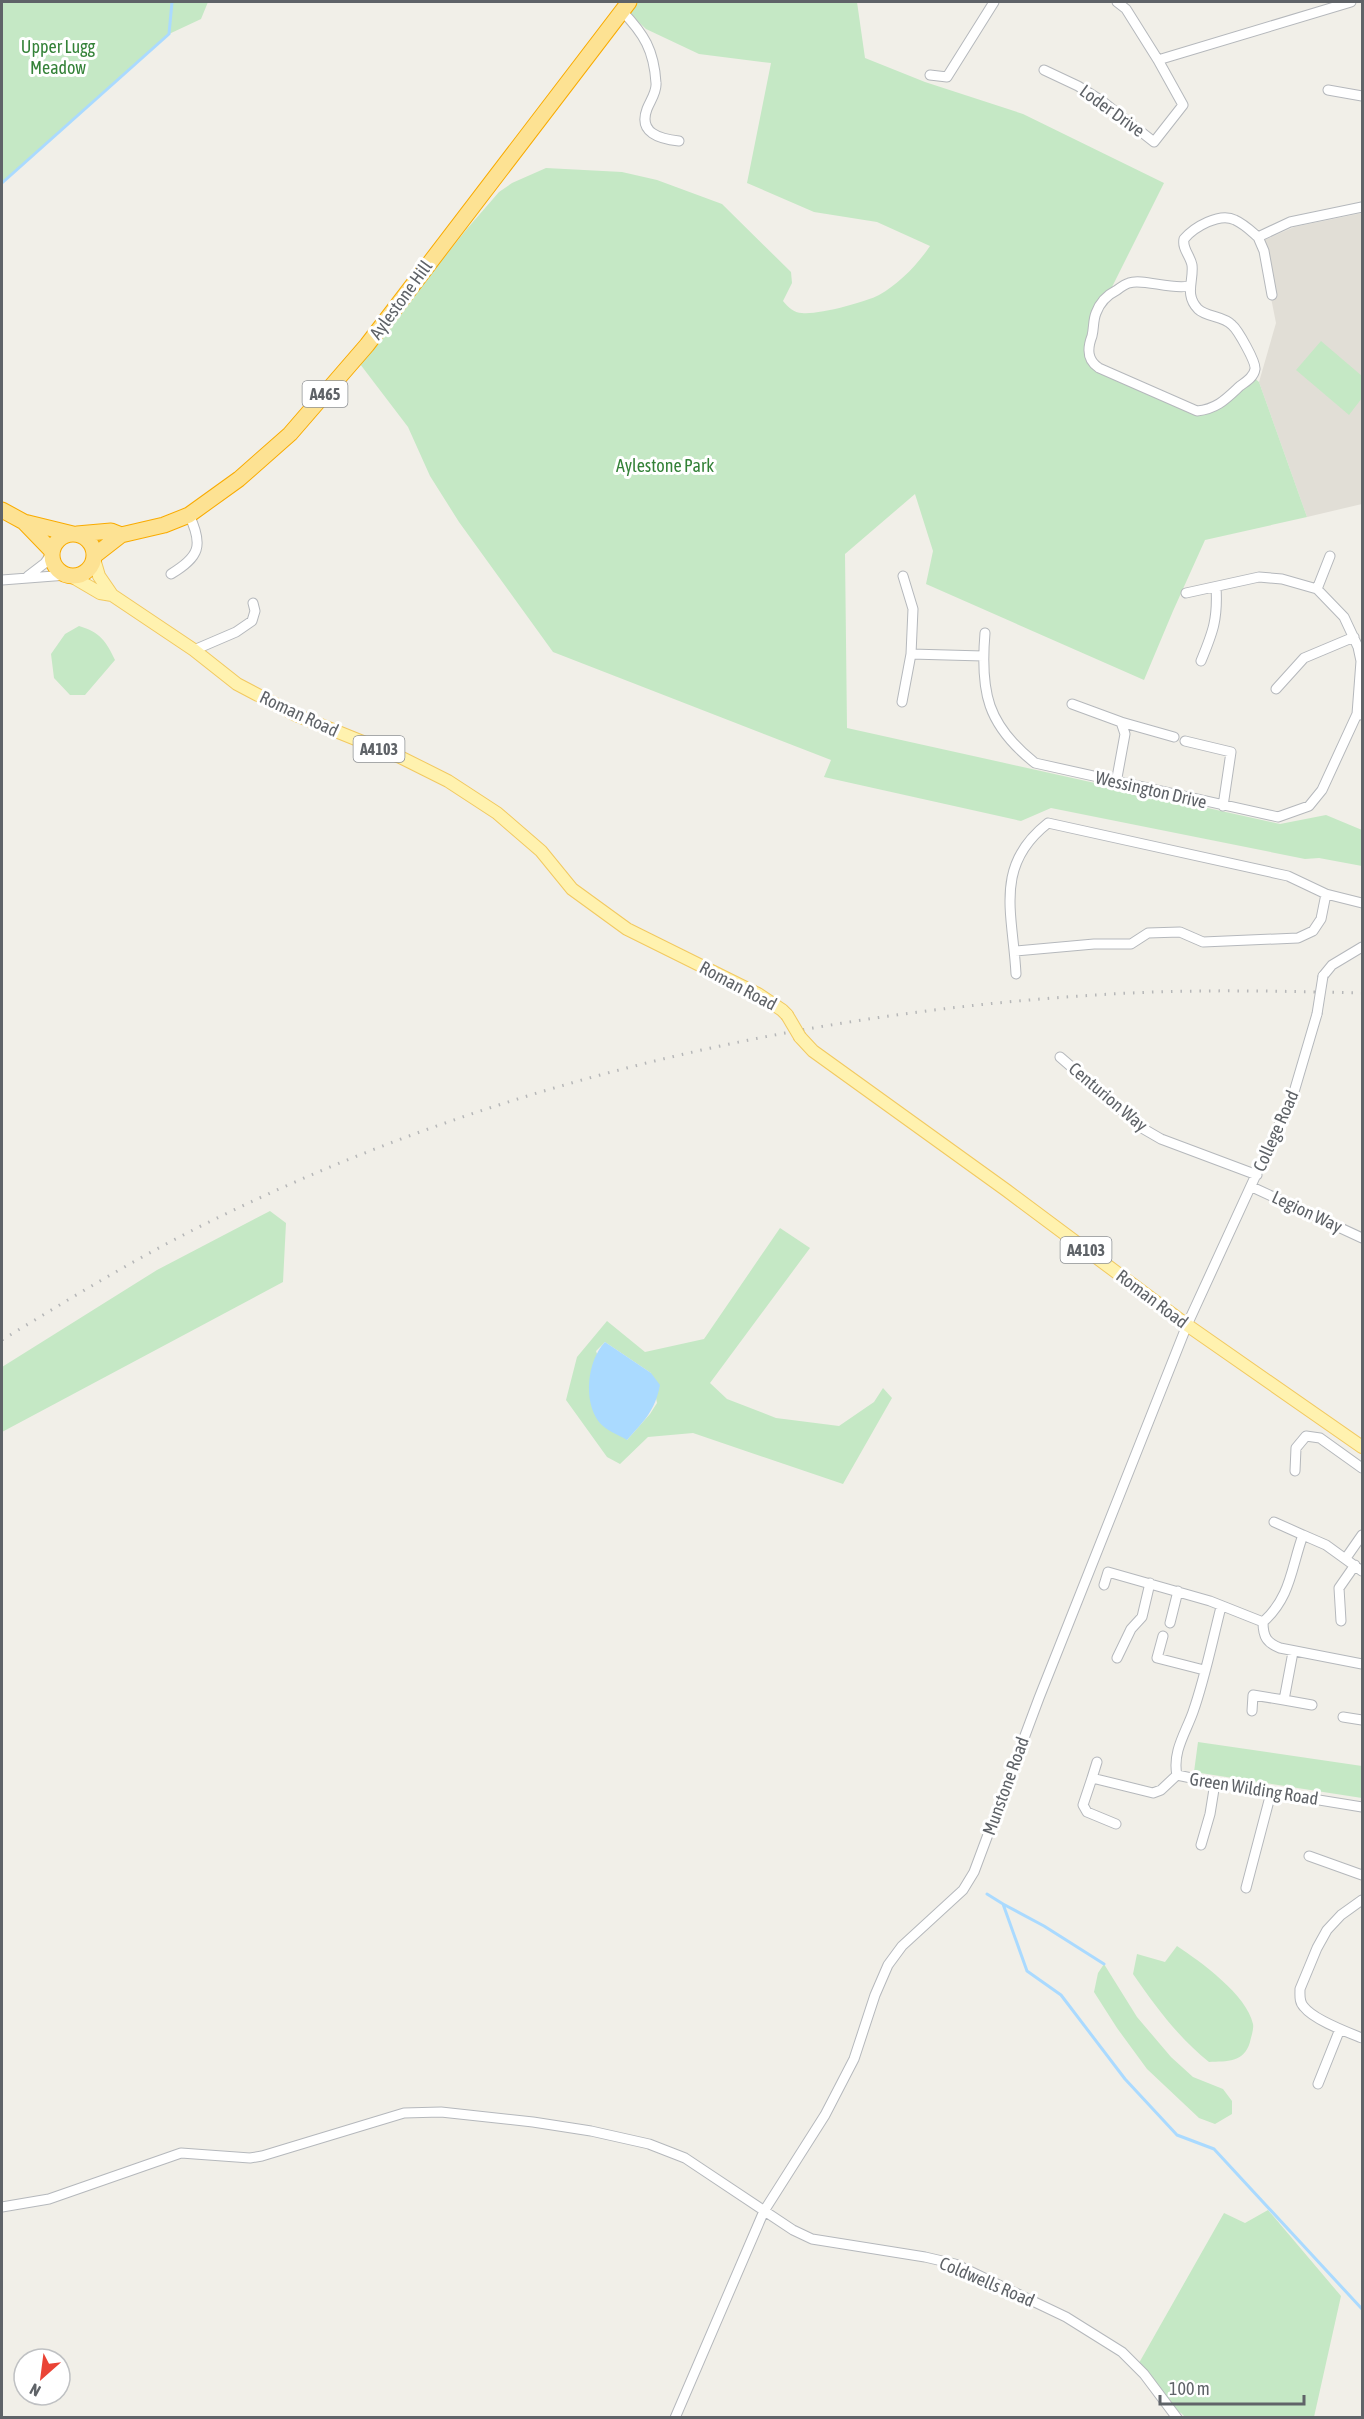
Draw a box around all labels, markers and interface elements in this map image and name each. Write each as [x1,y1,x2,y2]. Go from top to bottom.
park label: Upper Lugg Meadow [21,36,95,78]
street label: Loder Drive [1076,80,1149,141]
street label: Aylestone Hill [365,256,436,343]
road number: A465 [302,381,348,407]
park label: Aylestone Park [616,455,714,476]
street label: Roman Road [257,686,342,741]
road number: A4103 [354,736,404,762]
street label: Wessington Drive [1093,767,1209,813]
street label: Roman Road [696,956,780,1015]
street label: Centurion Way [1065,1058,1152,1136]
street label: College Road [1248,1087,1303,1175]
street label: Legion Way [1269,1186,1346,1237]
road number: A4103 [1060,1237,1112,1263]
street label: Roman Road [1112,1265,1192,1332]
street label: Munstone Road [978,1734,1033,1838]
street label: Green Wilding Road [1188,1768,1320,1809]
street label: Coldwells Road [937,2252,1038,2311]
north arrow [12,2347,72,2407]
scale bar [1160,2368,1304,2406]
text: 100 m [1169,2378,1210,2399]
text: N [27,2380,43,2400]

